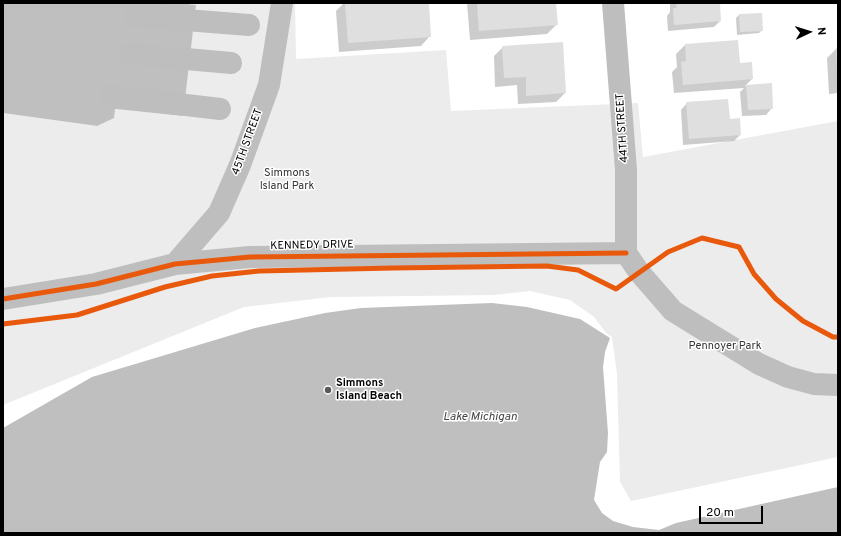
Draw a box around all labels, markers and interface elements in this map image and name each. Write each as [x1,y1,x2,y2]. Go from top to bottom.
north arrow [789,12,829,52]
text: N [814,27,828,36]
street label: 44TH STREET [614,93,632,163]
street label: 45TH STREET [230,107,266,177]
park label: Simmons Island Park [260,167,314,193]
street label: KENNEDY DRIVE [270,239,354,253]
park label: Pennoyer Park [688,340,762,354]
place label: Simmons Island Beach [336,377,402,403]
marker: Simmons Island Beach [323,385,333,395]
water label: Lake Michigan [443,411,517,425]
scale bar [701,498,765,524]
text: 20 m [706,505,734,521]

